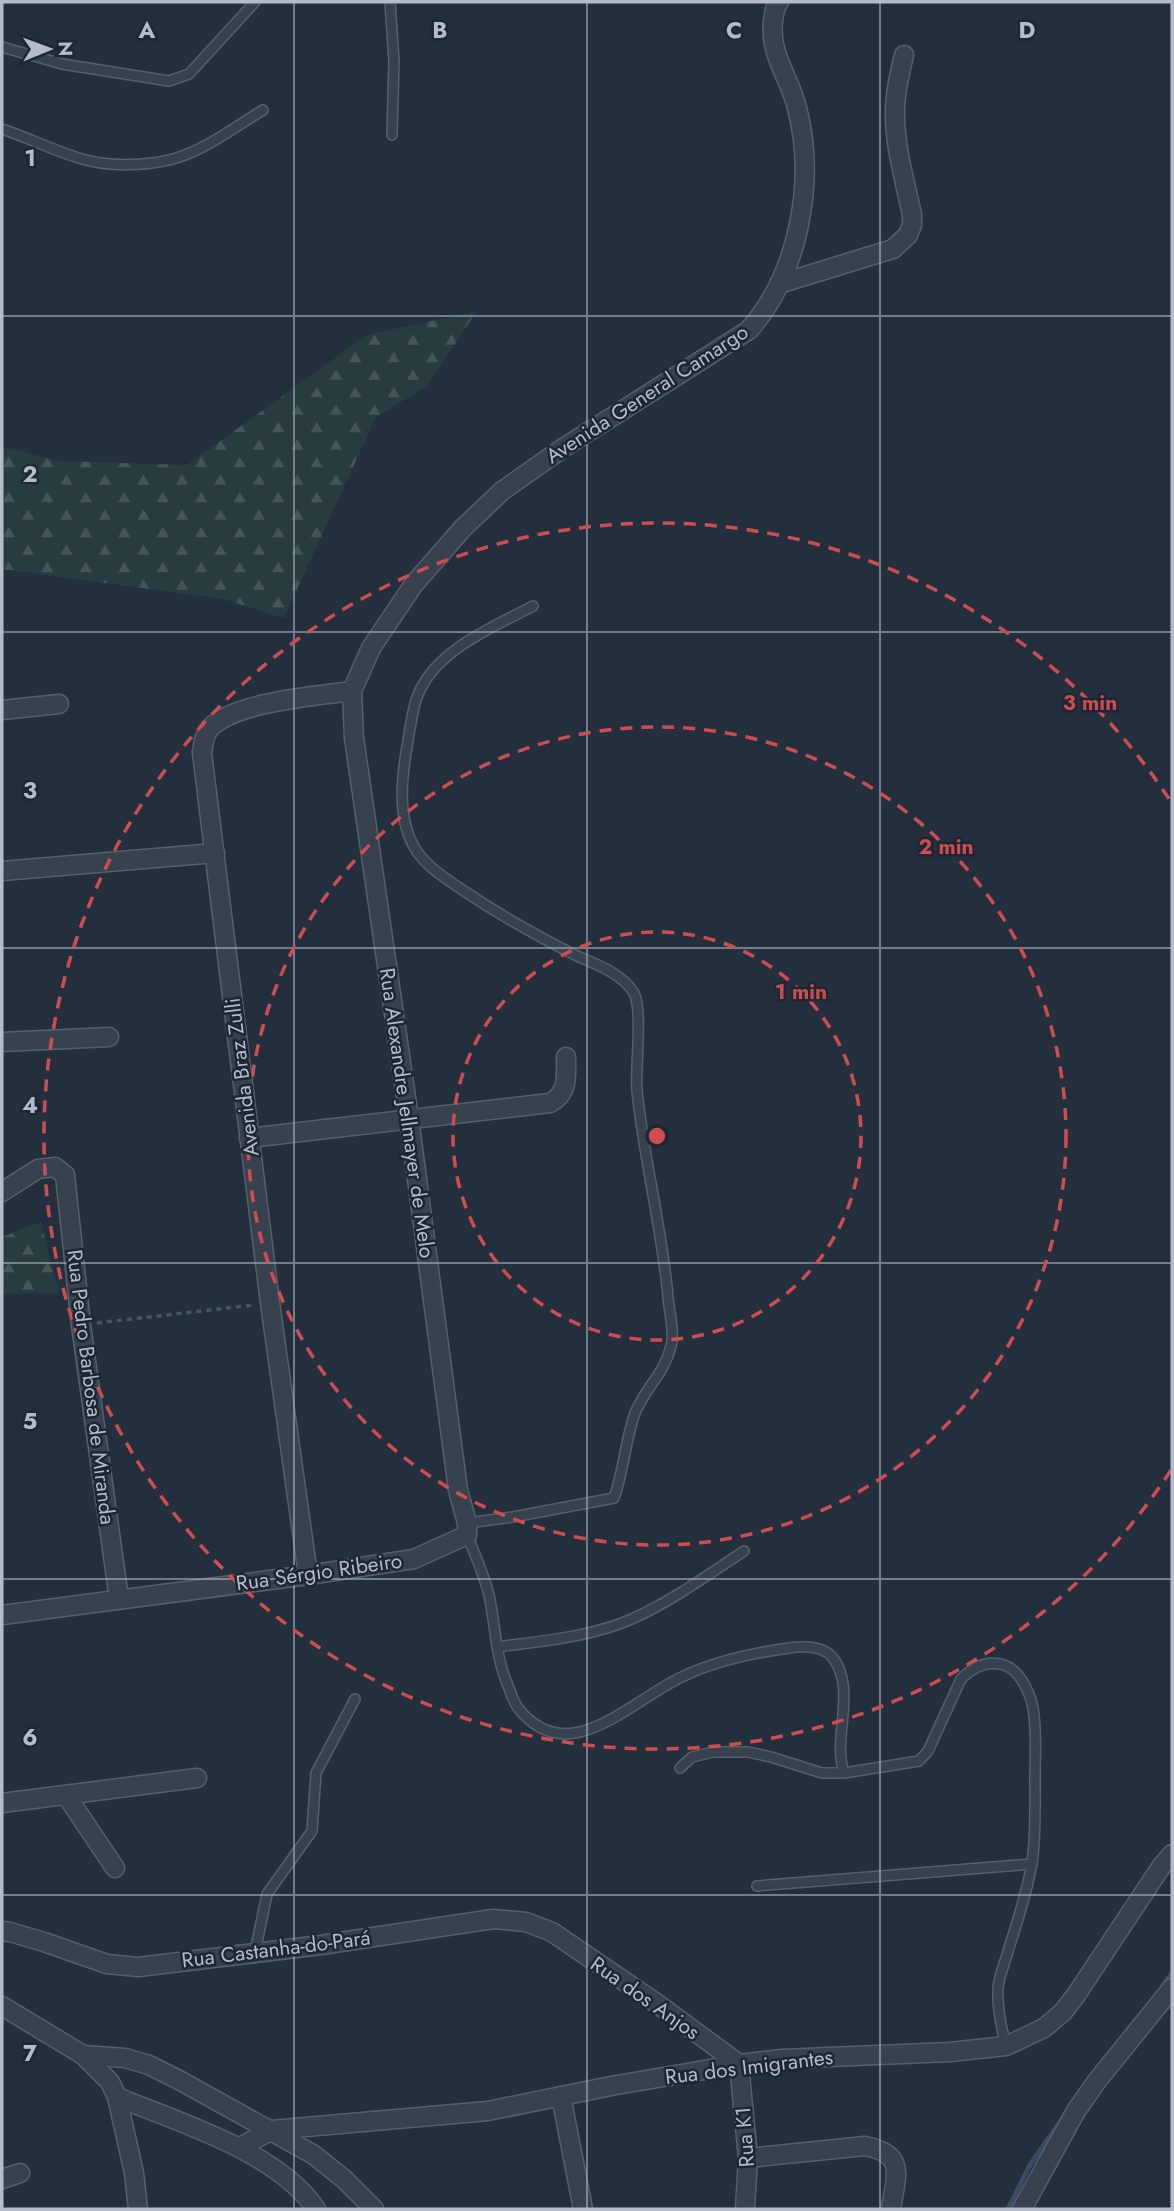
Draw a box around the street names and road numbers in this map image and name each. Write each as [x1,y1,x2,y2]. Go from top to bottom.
street label: Avenida General Camargo [540,317,754,471]
street label: Rua Alexandre Jellmayer de Melo [372,966,442,1260]
street label: Avenida Braz Zulli [217,996,267,1158]
street label: Rua Pedro Barbosa de Miranda [59,1248,123,1526]
street label: Rua Sérgio Ribeiro [234,1545,404,1599]
street label: Rua Castanha-do-Pará [180,1923,372,1975]
street label: Rua dos Anjos [584,1949,706,2047]
street label: Rua dos Imigrantes [663,2042,835,2092]
street label: Rua K1 [728,2106,762,2168]

